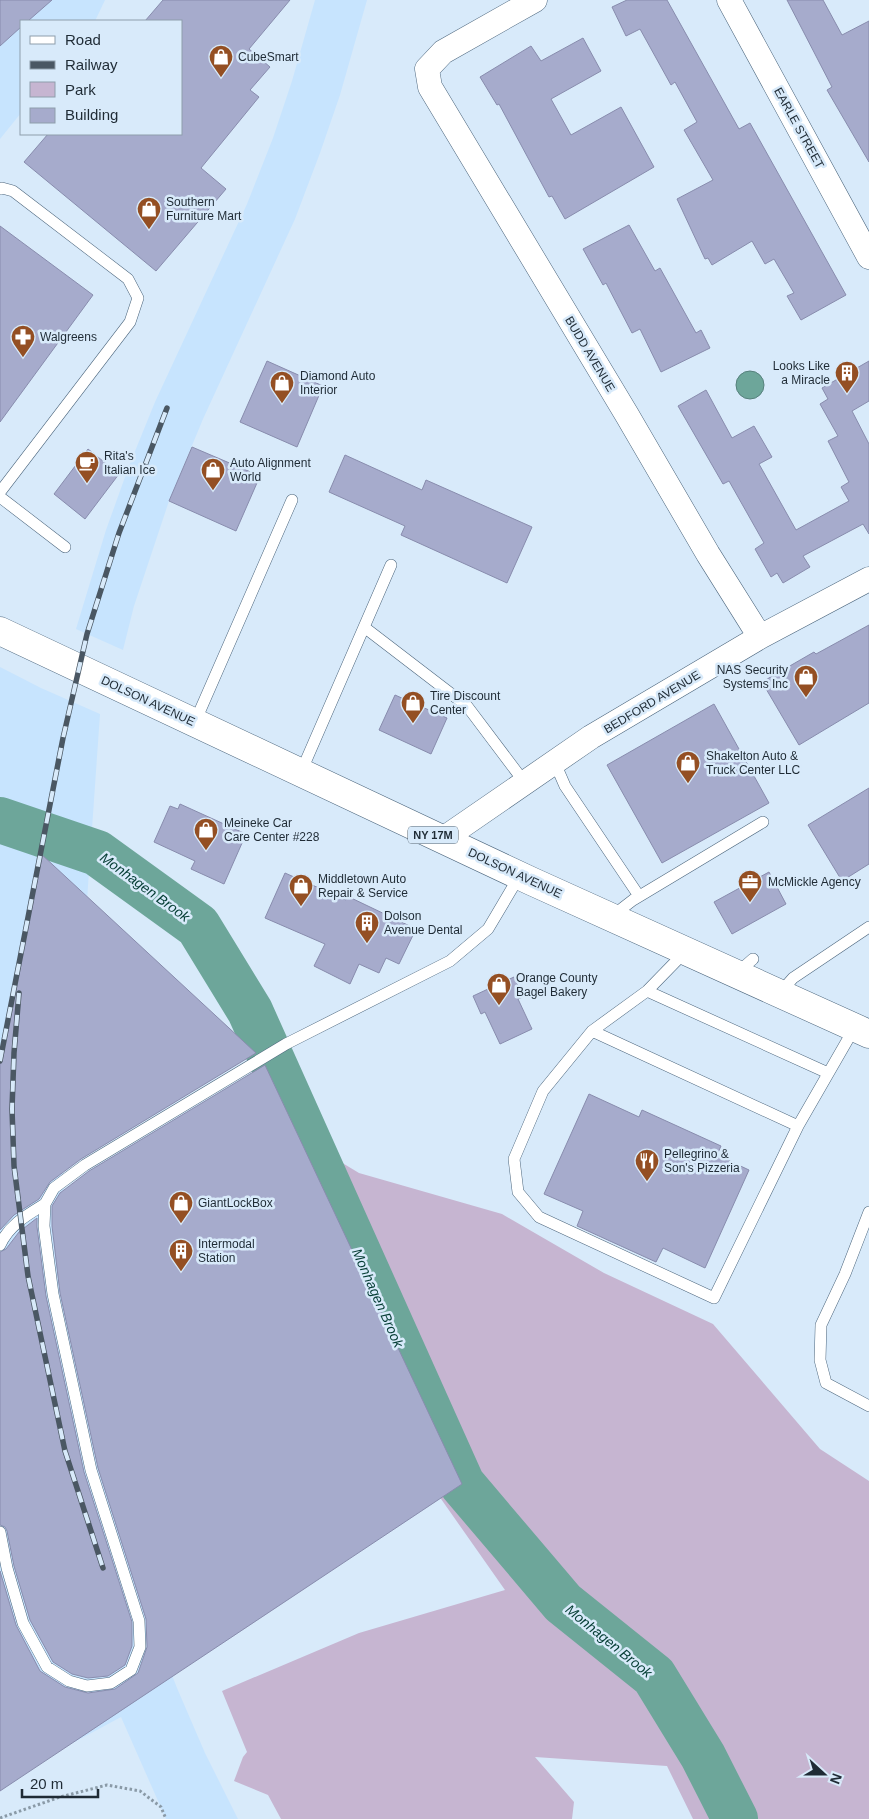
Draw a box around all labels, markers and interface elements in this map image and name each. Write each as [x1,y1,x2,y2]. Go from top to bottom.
legend [20,20,182,135]
text: Road [65,31,101,48]
shop icon: CubeSmart [208,44,234,78]
place label: CubeSmart [238,50,299,64]
text: Railway [65,56,118,73]
text: Park [65,81,96,98]
street label: EARLE STREET [771,85,827,171]
text: Building [65,106,118,123]
place label: Southern Furniture Mart [166,195,242,223]
shop icon: Southern Furniture Mart [136,196,162,230]
street label: BUDD AVENUE [562,314,618,394]
pharmacy icon: Walgreens [10,324,36,358]
place label: Walgreens [40,330,97,344]
place label: Looks Like a Miracle [773,359,830,387]
building icon: Looks Like a Miracle [834,360,860,394]
place label: Diamond Auto Interior [300,369,376,397]
shop icon: Diamond Auto Interior [269,370,295,404]
place label: Rita's Italian Ice [104,449,156,477]
cafe icon: Rita's Italian Ice [74,450,100,484]
place label: Auto Alignment World [230,456,311,484]
shop icon: Auto Alignment World [200,457,226,491]
place label: NAS Security Systems Inc [717,663,788,691]
shop icon: NAS Security Systems Inc [793,664,819,698]
street label: BEDFORD AVENUE [601,668,703,736]
street label: DOLSON AVENUE [99,673,197,729]
place label: Tire Discount Center [430,689,501,717]
shop icon: Tire Discount Center [400,690,426,724]
place label: Shakelton Auto & Truck Center LLC [706,749,801,777]
shop icon: Shakelton Auto & Truck Center LLC [675,750,701,784]
place label: Meineke Car Care Center #228 [224,816,320,844]
shop icon: Meineke Car Care Center #228 [193,817,219,851]
road number: NY 17M [408,826,458,844]
street label: DOLSON AVENUE [466,845,564,901]
water label: Monhagen Brook [97,849,194,925]
office icon: McMickle Agency [737,869,763,903]
place label: Middletown Auto Repair & Service [318,872,408,900]
shop icon: Middletown Auto Repair & Service [288,873,314,907]
place label: McMickle Agency [768,875,861,889]
place label: Dolson Avenue Dental [384,909,463,937]
building icon: Dolson Avenue Dental [354,910,380,944]
place label: Orange County Bagel Bakery [516,971,597,999]
shop icon: Orange County Bagel Bakery [486,972,512,1006]
place label: Pellegrino & Son's Pizzeria [664,1147,740,1175]
restaurant icon: Pellegrino & Son's Pizzeria [634,1148,660,1182]
shop icon: GiantLockBox [168,1190,194,1224]
place label: GiantLockBox [198,1196,273,1210]
place label: Intermodal Station [198,1237,255,1265]
building icon: Intermodal Station [168,1238,194,1272]
water label: Monhagen Brook [349,1246,407,1351]
water label: Monhagen Brook [563,1601,656,1681]
north arrow [799,1749,849,1799]
scale bar [22,1766,99,1798]
text: N [827,1771,845,1786]
text: 20 m [30,1775,63,1792]

